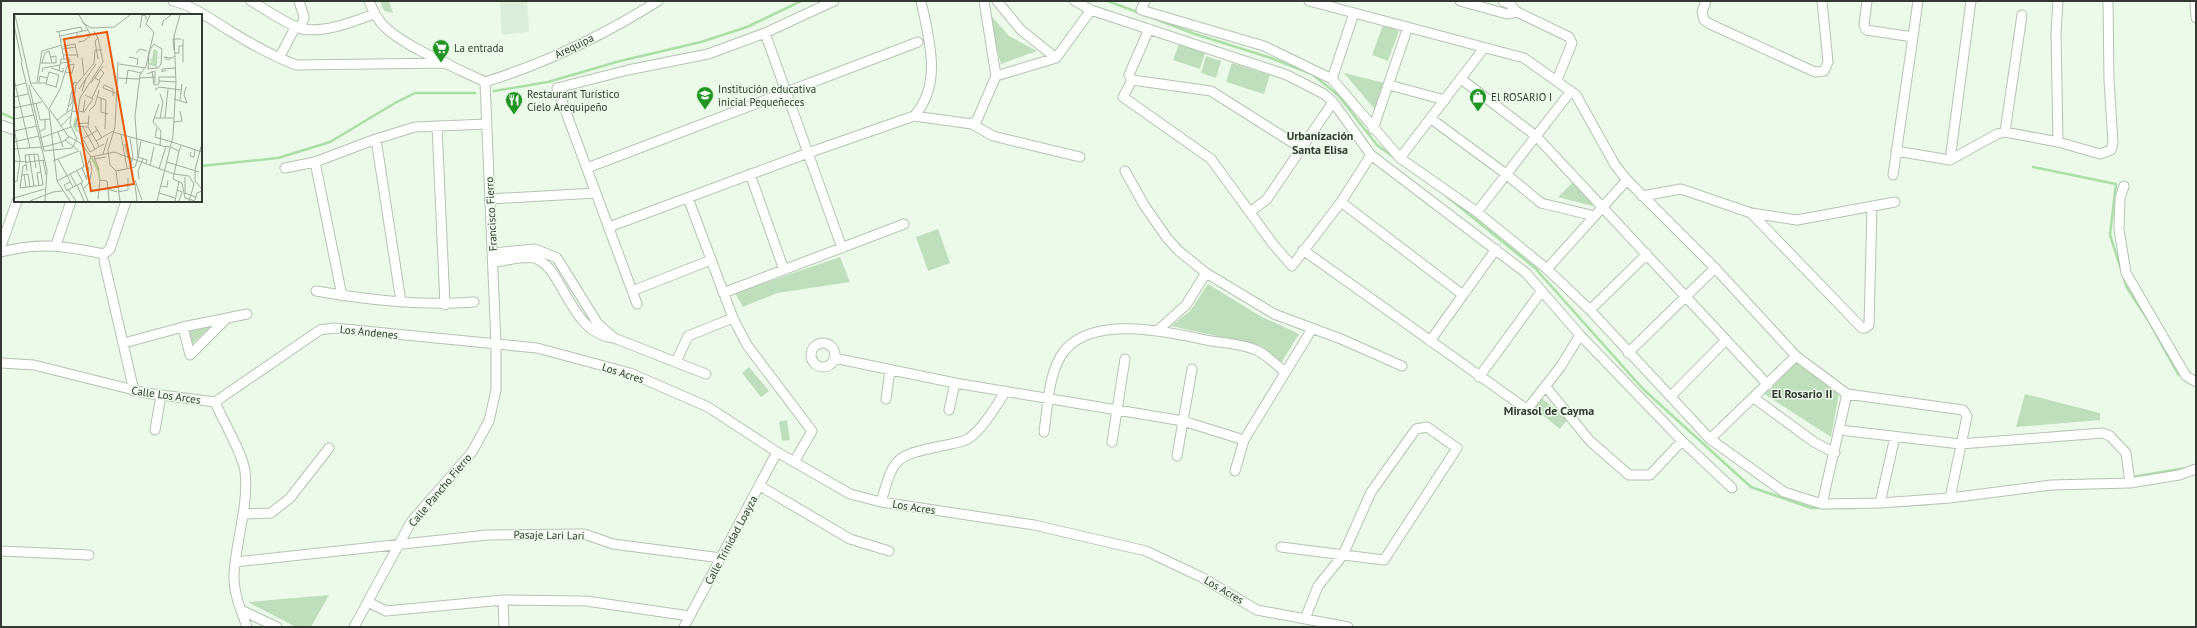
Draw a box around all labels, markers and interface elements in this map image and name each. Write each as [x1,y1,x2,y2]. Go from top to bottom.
inset map [14,14,202,202]
street label: Arequipa [552,31,596,61]
supermarket icon: La entrada [431,38,451,63]
place label: La entrada [454,41,504,55]
place label: Institución educativa inicial Pequeñeces [718,82,816,109]
school or university icon: Institución educativa inicial Pequeñeces [695,85,715,110]
place label: Restaurant Turístico Cielo Arequipeño [527,87,619,114]
shop icon: El ROSARIO I [1468,87,1488,112]
restaurant icon: Restaurant Turístico Cielo Arequipeño [504,90,524,115]
place label: El ROSARIO I [1491,90,1552,104]
district label: Urbanización Santa Elisa [1287,128,1353,157]
street label: Francisco Fierro [482,176,500,252]
street label: Los Andenes [339,322,399,342]
street label: Los Acres [600,360,646,386]
street label: Calle Los Arces [130,383,202,407]
district label: El Rosario II [1772,386,1832,401]
district label: Mirasol de Cayma [1504,403,1594,418]
street label: Calle Pancho Fierro [405,451,475,529]
street label: Calle Trinidad Loayza [702,493,760,587]
street label: Los Acres [891,497,937,517]
street label: Pasaje Lari Lari [513,527,585,543]
street label: Los Acres [1202,573,1247,607]

